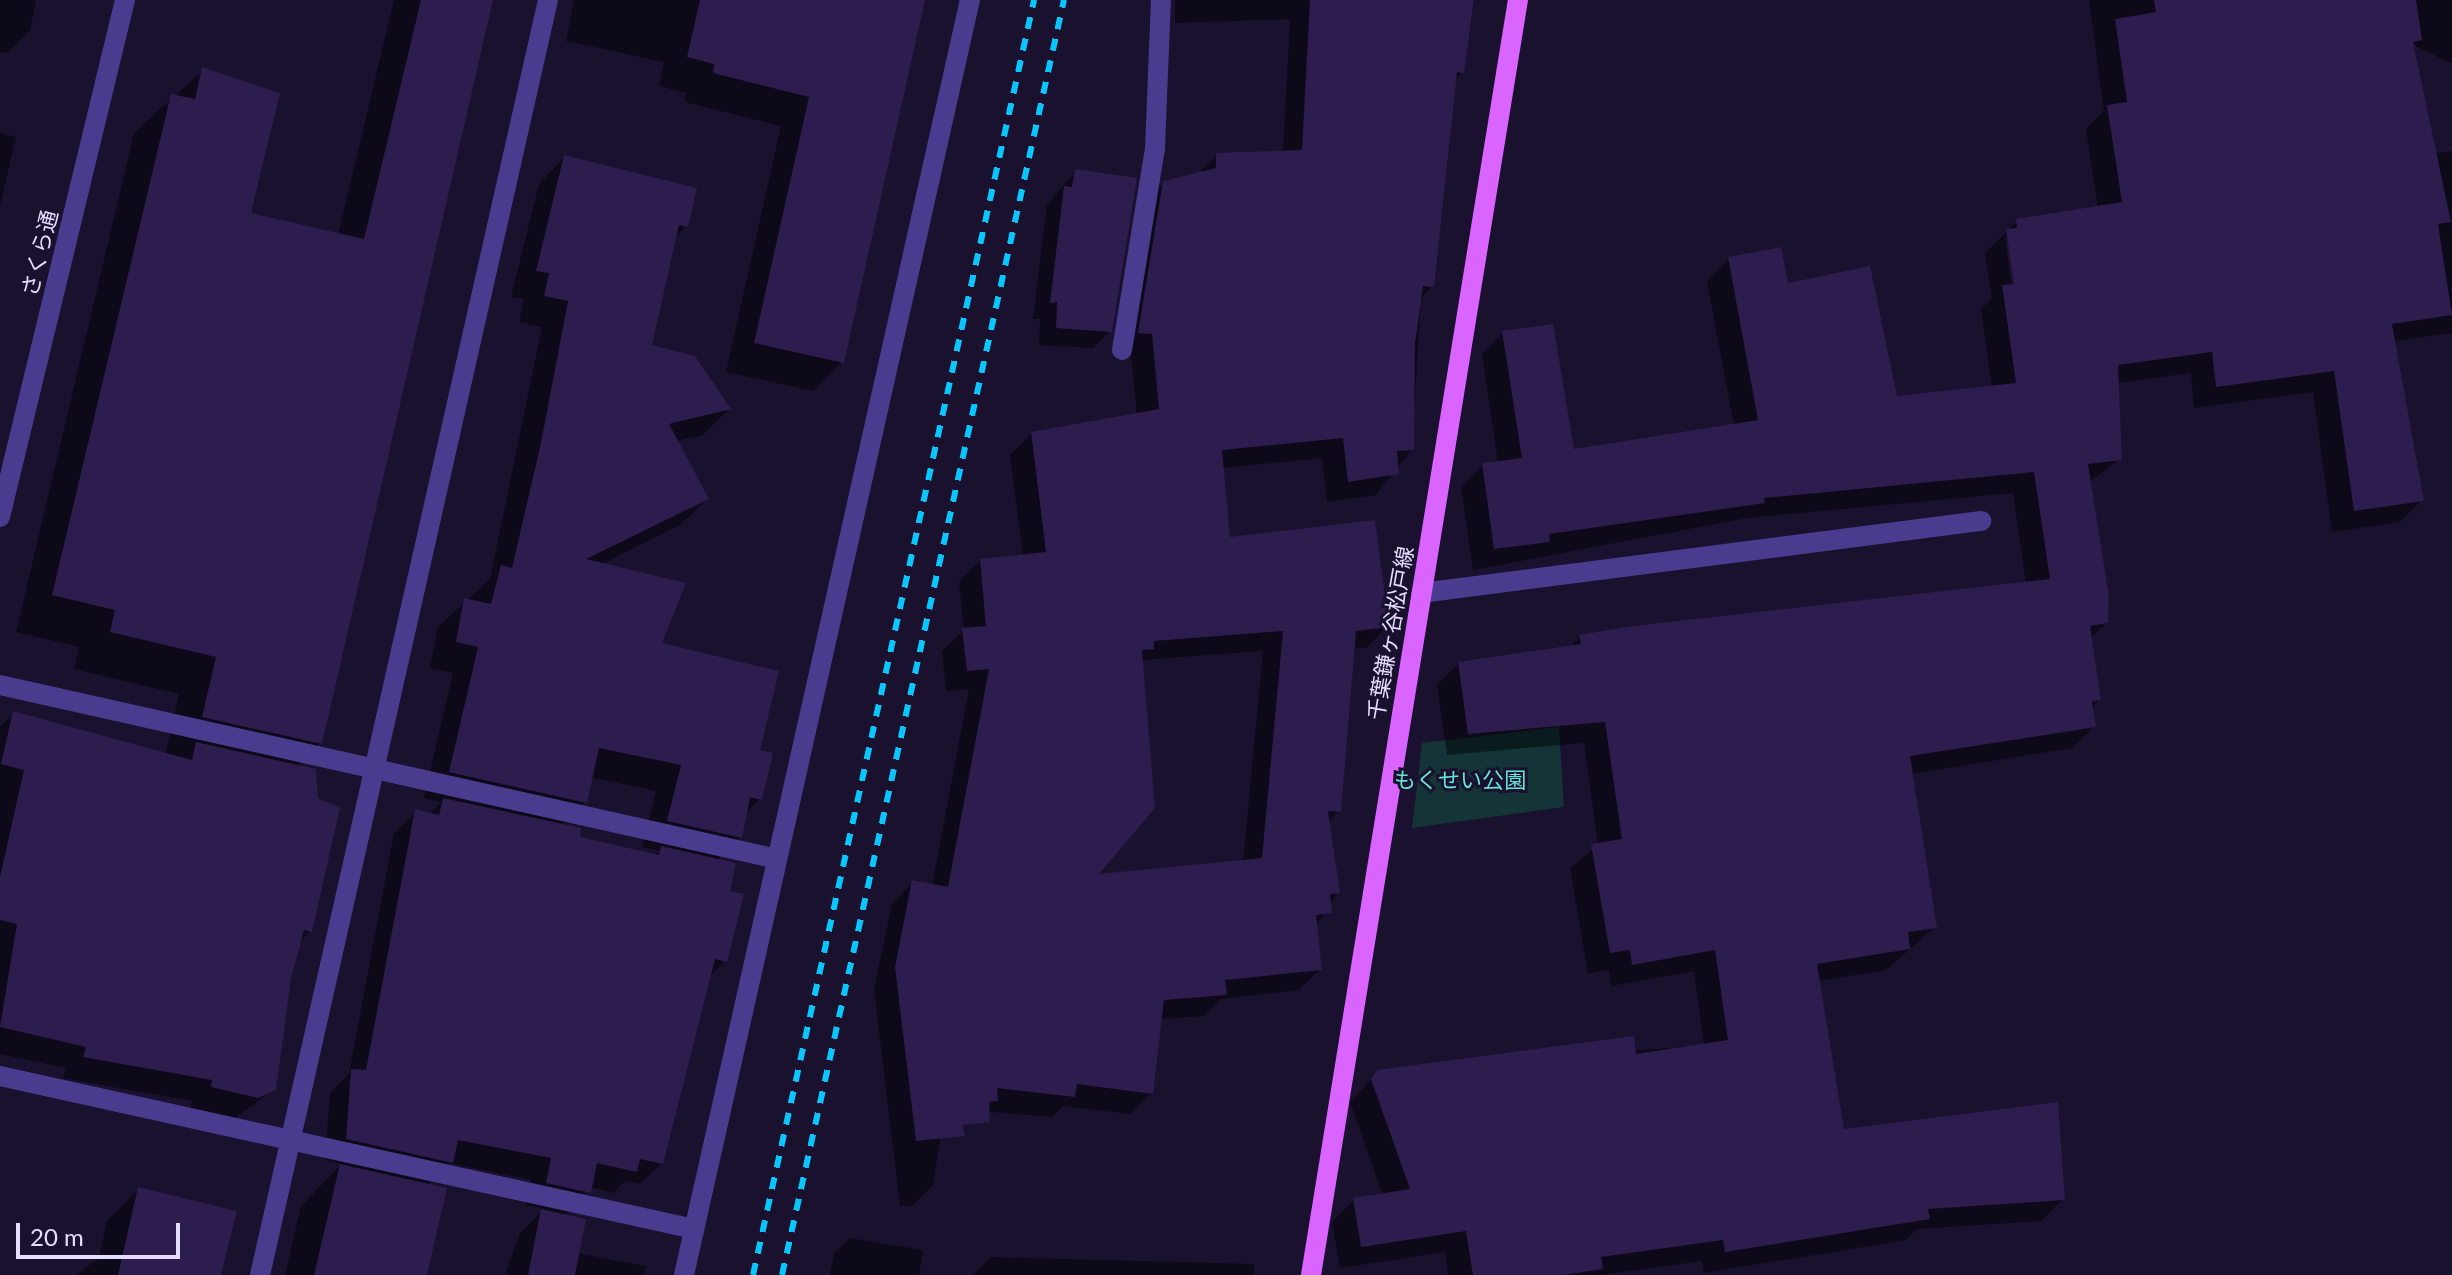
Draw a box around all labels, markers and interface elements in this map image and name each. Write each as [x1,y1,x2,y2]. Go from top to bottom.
street label: さくら通 [16,207,62,299]
street label: 千葉鎌ヶ谷松戸線 [1362,544,1418,722]
park label: もくせい公園 [1394,767,1526,793]
scale bar [20,1207,184,1257]
text: 20 m [30,1222,84,1251]

